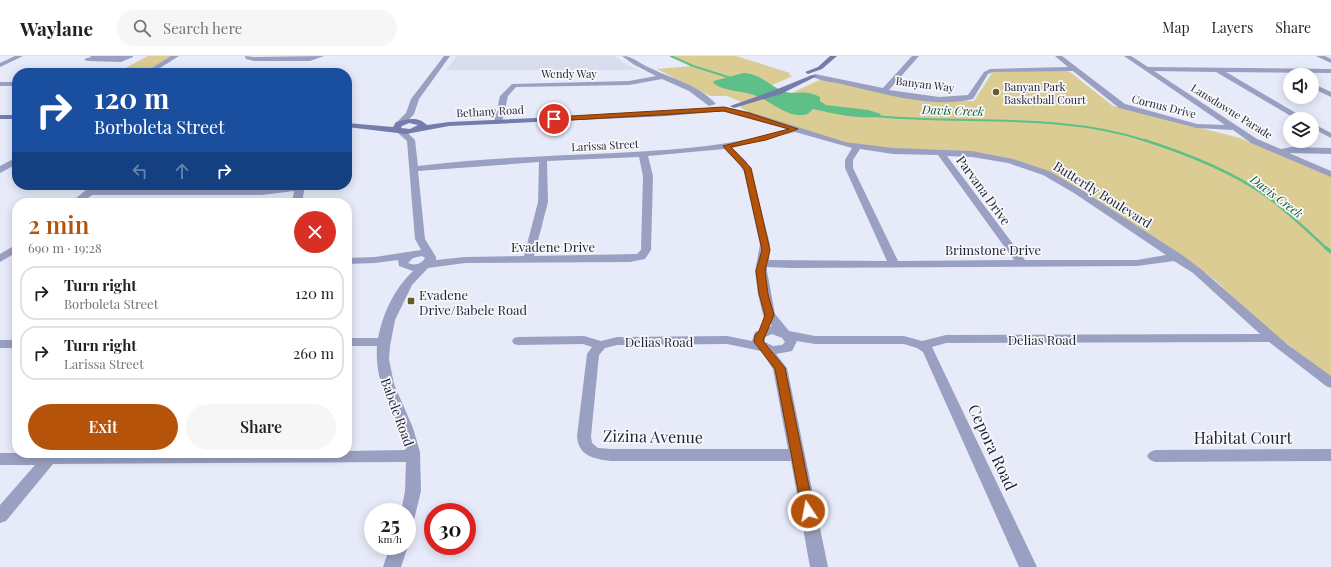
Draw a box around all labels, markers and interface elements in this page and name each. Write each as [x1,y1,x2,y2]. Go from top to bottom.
search box [117,10,397,46]
text: Waylane [20,15,93,41]
icon: search [131,17,153,39]
text: Search here [163,18,242,38]
text: Map [1162,18,1190,37]
text: Layers [1212,18,1253,37]
text: Share [1275,18,1311,37]
street label: Wendy Way [540,66,597,81]
map controls [1283,68,1319,148]
button: sound [1283,68,1319,104]
street label: Banyan Way [895,73,956,95]
text: 120 m [94,79,169,116]
place label: Banyan Park Basketball Court [1004,79,1086,107]
street label: Lansdowne Parade [1188,80,1276,142]
icon: right [28,84,80,136]
marker: Banyan Park Basketball Court [991,87,1001,97]
street label: Cornus Drive [1130,91,1198,121]
water label: Davis Creek [921,101,984,119]
street label: Bethany Road [456,102,525,120]
pin [537,102,571,136]
icon: arrive [543,108,565,130]
button: layers [1283,112,1319,148]
text: Borboleta Street [94,115,225,139]
street label: Larissa Street [571,136,639,154]
street label: Parvana Drive [953,152,1015,228]
street label: Butterfly Boulevard [1051,157,1156,231]
icon: left [129,160,151,182]
icon: ahead [171,160,193,182]
icon: right [213,160,235,182]
water label: Davis Creek [1247,170,1307,221]
text: 2 min [28,208,89,240]
button: close [294,211,336,253]
street label: Evadene Drive [511,238,596,255]
text: 690 m · 19:28 [28,239,102,256]
street label: Brimstone Drive [945,241,1041,258]
text: Turn right [64,275,137,295]
icon: right [30,282,52,304]
text: 120 m [295,283,334,303]
place label: Evadene Drive/Babele Road [419,286,528,318]
text: Borboleta Street [64,295,158,312]
marker: Evadene Drive/Babele Road [406,296,416,306]
street label: Delias Road [1008,331,1077,348]
street label: Delias Road [625,333,694,350]
text: Turn right [64,335,137,355]
icon: right [30,342,52,364]
text: 260 m [293,343,334,363]
text: Larissa Street [64,355,144,372]
street label: Babele Road [378,376,418,449]
street label: Cepora Road [964,401,1022,493]
button: Exit [28,404,178,450]
button: Share [186,404,336,450]
street label: Zizina Avenue [603,425,703,447]
street label: Habitat Court [1194,427,1293,448]
position arrow [787,490,829,532]
speed limit sign: 30 [424,503,476,555]
text: 25 [380,510,400,537]
text: km/h [378,532,402,546]

